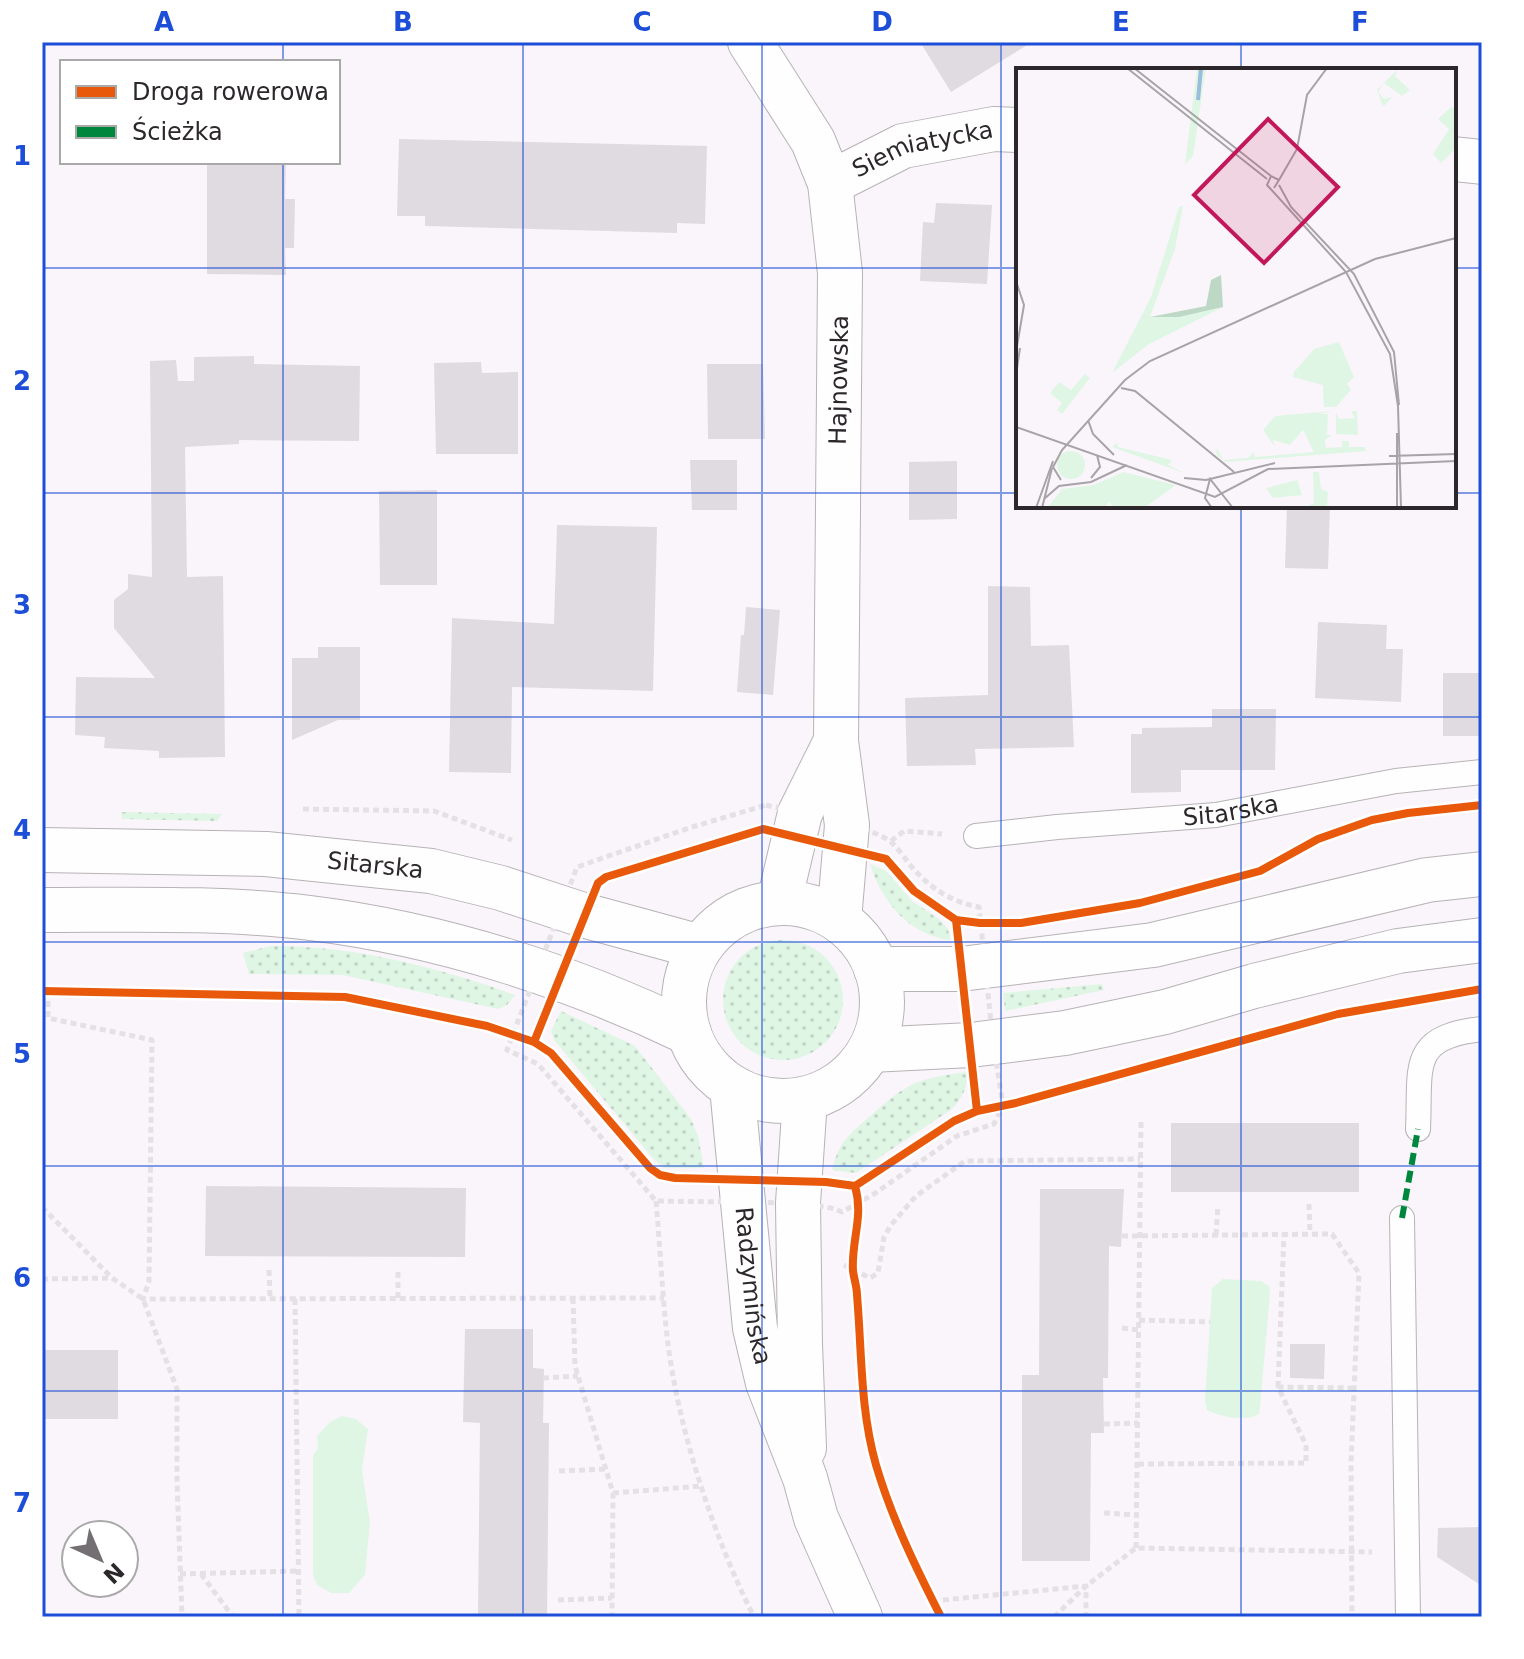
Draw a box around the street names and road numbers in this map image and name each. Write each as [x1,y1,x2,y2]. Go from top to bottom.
street label: Siemiatycka [848,115,995,183]
street label: Hajnowska [824,315,854,445]
street label: Sitarska [1182,789,1281,831]
street label: Sitarska [326,846,425,884]
street label: Radzymińska [730,1206,777,1368]

